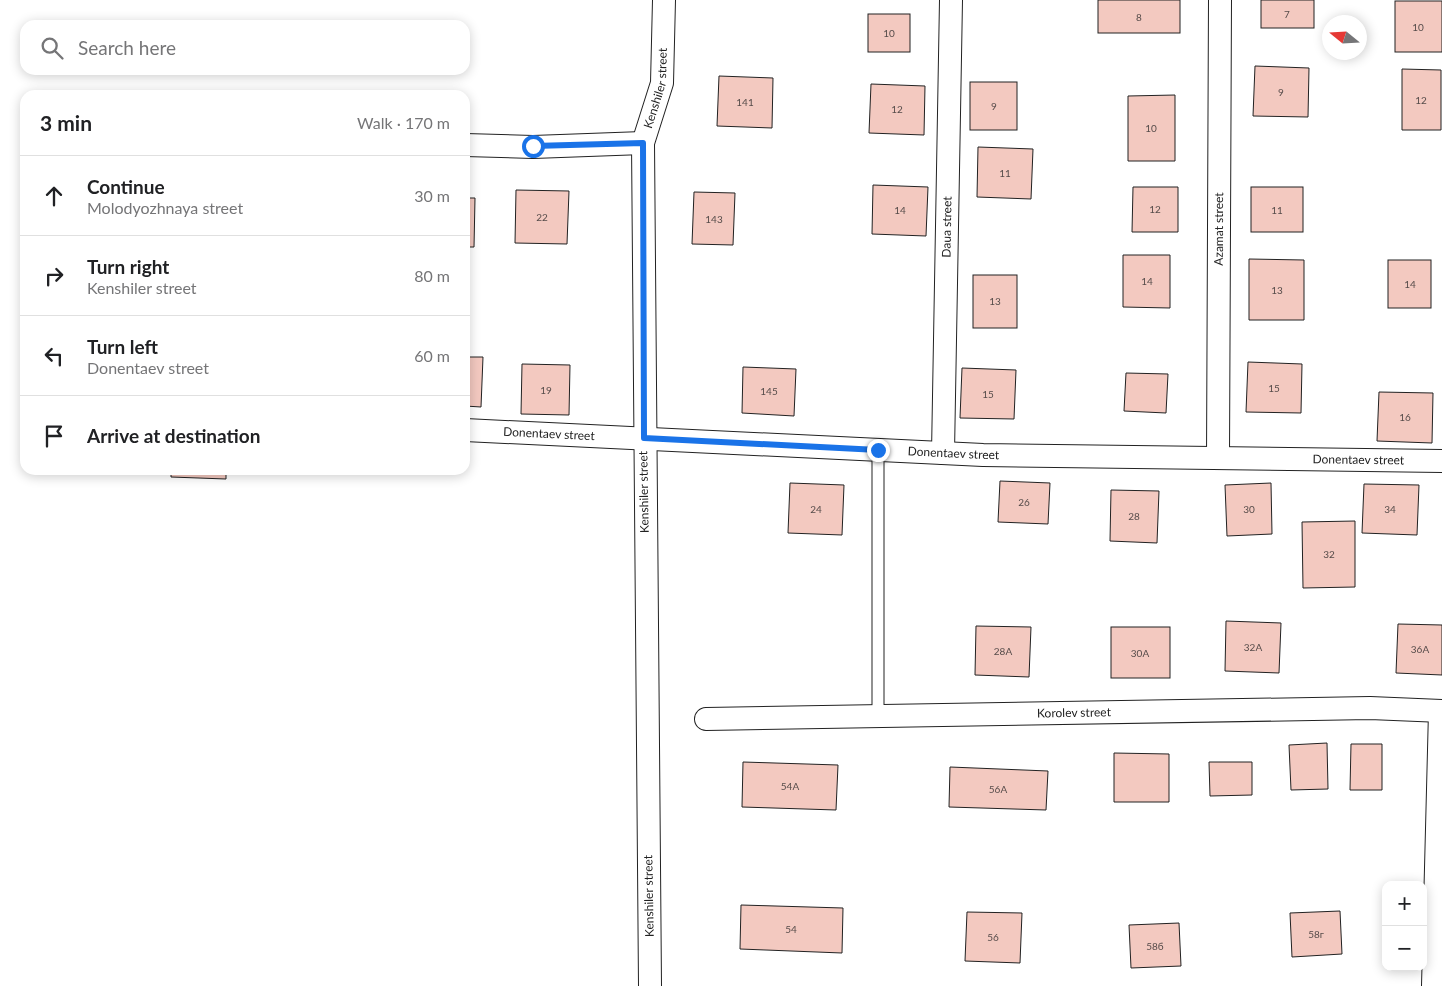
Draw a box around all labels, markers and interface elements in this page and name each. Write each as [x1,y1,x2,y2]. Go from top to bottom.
house number: 7 [1284,8,1290,20]
house number: 8 [1136,11,1142,23]
north arrow [1322,15,1367,60]
search box [20,20,470,75]
house number: 10 [1412,21,1424,33]
house number: 10 [883,27,895,39]
icon: search [38,34,66,62]
text: Search here [78,36,176,59]
street label: Kenshiler street [640,47,670,130]
house number: 9 [1278,86,1284,98]
house number: 12 [1415,94,1427,106]
house number: 141 [736,96,754,108]
house number: 9 [991,100,997,112]
house number: 12 [891,103,903,115]
text: 3 min [40,110,92,135]
text: Walk · 170 m [357,113,450,132]
house number: 10 [1145,122,1157,134]
route start [522,135,545,158]
house number: 11 [999,167,1011,179]
text: Continue [87,175,165,198]
icon: ahead [40,182,68,210]
text: 30 m [414,186,450,205]
street label: Azamat street [1211,192,1226,266]
street label: Daua street [938,196,955,258]
text: Molodyozhnaya street [87,198,243,217]
house number: 12 [1149,203,1161,215]
house number: 14 [894,204,906,216]
house number: 11 [1271,204,1283,216]
house number: 22 [536,211,548,223]
house number: 143 [705,213,723,225]
text: Turn right [87,255,169,278]
icon: right [40,262,68,290]
text: 80 m [414,266,450,285]
house number: 14 [1141,275,1153,287]
text: Kenshiler street [87,278,197,297]
house number: 14 [1404,278,1416,290]
house number: 13 [1271,284,1283,296]
house number: 13 [989,295,1001,307]
text: Turn left [87,335,158,358]
icon: left [40,342,68,370]
text: 60 m [414,346,450,365]
text: Donentaev street [87,358,209,377]
house number: 15 [1268,382,1280,394]
house number: 19 [540,384,552,396]
house number: 145 [760,385,778,397]
house number: 15 [982,388,994,400]
house number: 16 [1399,411,1411,423]
icon: arrive [40,422,68,450]
text: Arrive at destination [87,424,260,447]
street label: Donentaev street [503,424,596,443]
route end [867,439,890,462]
street label: Donentaev street [907,443,1000,462]
street label: Kenshiler street [635,450,652,533]
street label: Donentaev street [1312,451,1405,468]
house number: 26 [1018,496,1030,508]
house number: 24 [810,503,822,515]
house number: 30 [1243,503,1255,515]
house number: 34 [1384,503,1396,515]
house number: 28 [1128,510,1140,522]
house number: 32 [1323,548,1335,560]
house number: 32А [1244,641,1262,653]
house number: 36А [1411,643,1429,655]
house number: 28А [994,645,1012,657]
house number: 30А [1131,647,1149,659]
street label: Korolev street [1037,704,1112,721]
house number: 54А [781,780,799,792]
house number: 56А [989,783,1007,795]
street label: Kenshiler street [640,854,657,937]
map controls [1382,881,1427,971]
button: + [1382,881,1427,926]
house number: 54 [785,923,797,935]
button: − [1382,926,1427,971]
house number: 58г [1308,928,1324,940]
house number: 56 [987,931,999,943]
house number: 58б [1146,940,1164,952]

